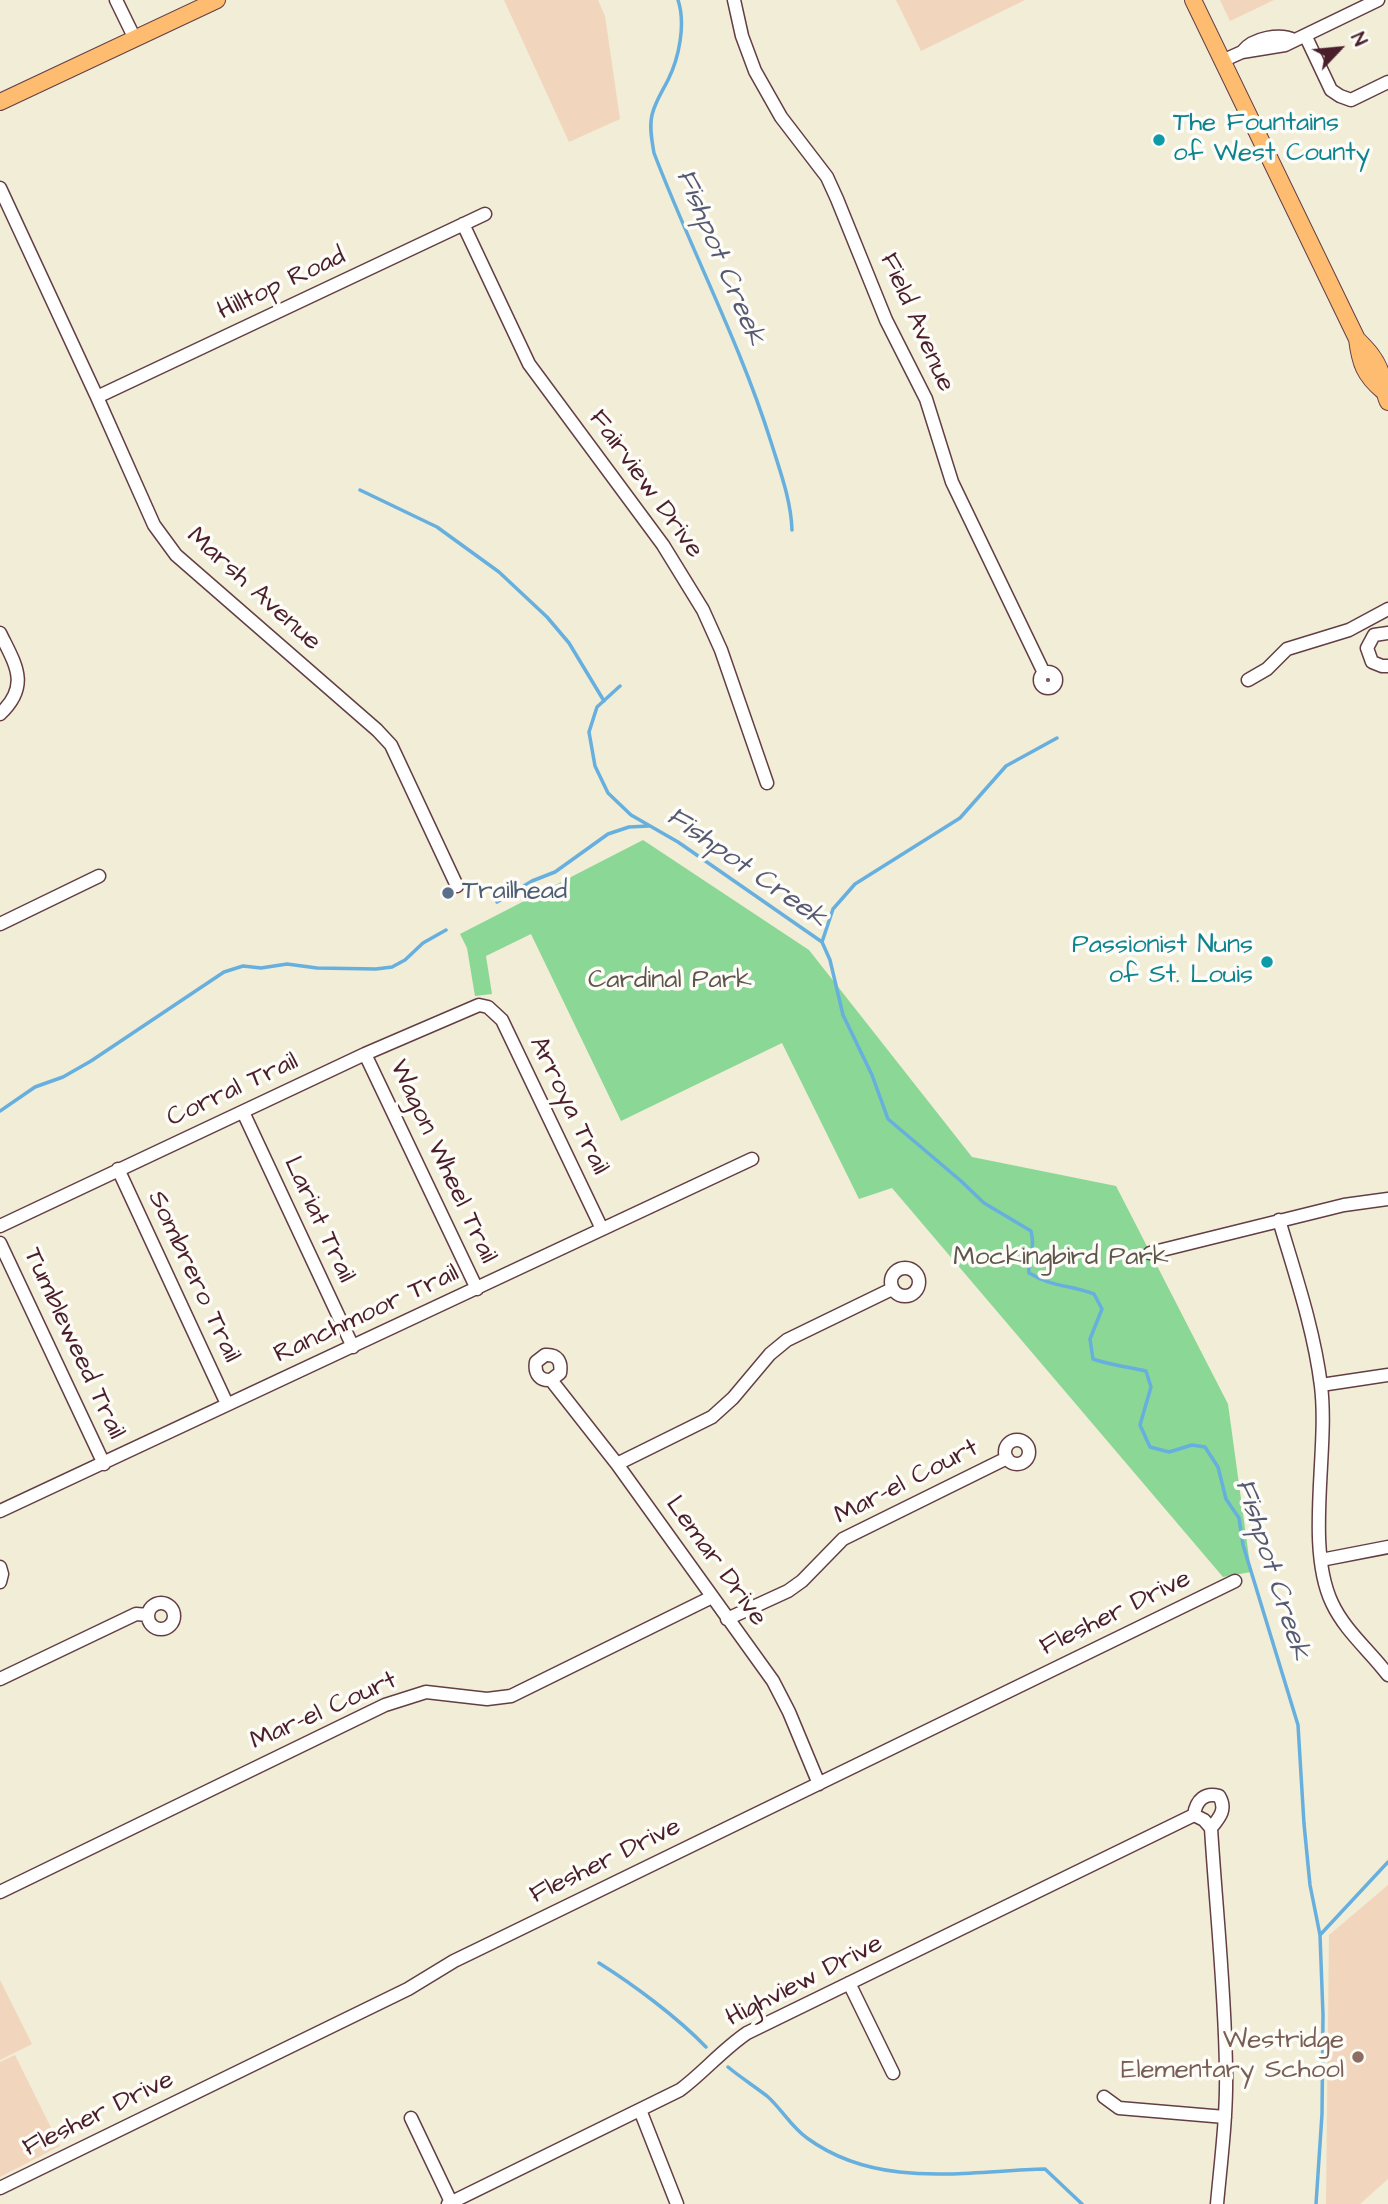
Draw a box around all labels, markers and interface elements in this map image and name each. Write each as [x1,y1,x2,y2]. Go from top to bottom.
north arrow [1304,14,1374,84]
text: N [1344,28,1373,51]
place label: The Fountains of West County [1173,109,1370,170]
marker: The Fountains of West County [1151,132,1167,148]
water label: Fishpot Creek [667,165,771,351]
street label: Hilltop Road [213,242,351,328]
street label: Field Avenue [872,249,960,397]
street label: Fairview Drive [581,405,709,565]
street label: Marsh Avenue [179,522,327,658]
water label: Fishpot Creek [659,801,833,937]
place label: Trailhead [462,877,567,909]
marker: Trailhead [440,885,456,901]
place label: Passionist Nuns of St. Louis [1072,931,1253,992]
marker: Passionist Nuns of St. Louis [1259,954,1275,970]
park label: Cardinal Park [588,966,752,998]
street label: Arroya Trail [521,1032,615,1180]
street label: Corral Trail [162,1047,304,1135]
street label: Wagon Wheel Trail [381,1055,503,1269]
street label: Lariat Trail [275,1152,361,1288]
street label: Sombrero Trail [140,1186,246,1368]
park label: Mockingbird Park [953,1243,1169,1275]
street label: Tumbleweed Trail [15,1244,131,1444]
street label: Ranchmoor Trail [270,1259,464,1371]
street label: Mar-el Court [830,1434,984,1532]
water label: Fishpot Creek [1226,1475,1316,1665]
street label: Lemar Drive [657,1491,773,1633]
street label: Flesher Drive [1036,1564,1196,1664]
street label: Mar-el Court [246,1666,402,1758]
street label: Flesher Drive [526,1812,686,1912]
street label: Highview Drive [721,1929,889,2035]
place label: Westridge Elementary School [1121,2026,1344,2088]
marker: Westridge Elementary School [1350,2049,1366,2065]
street label: Flesher Drive [19,2065,179,2165]

